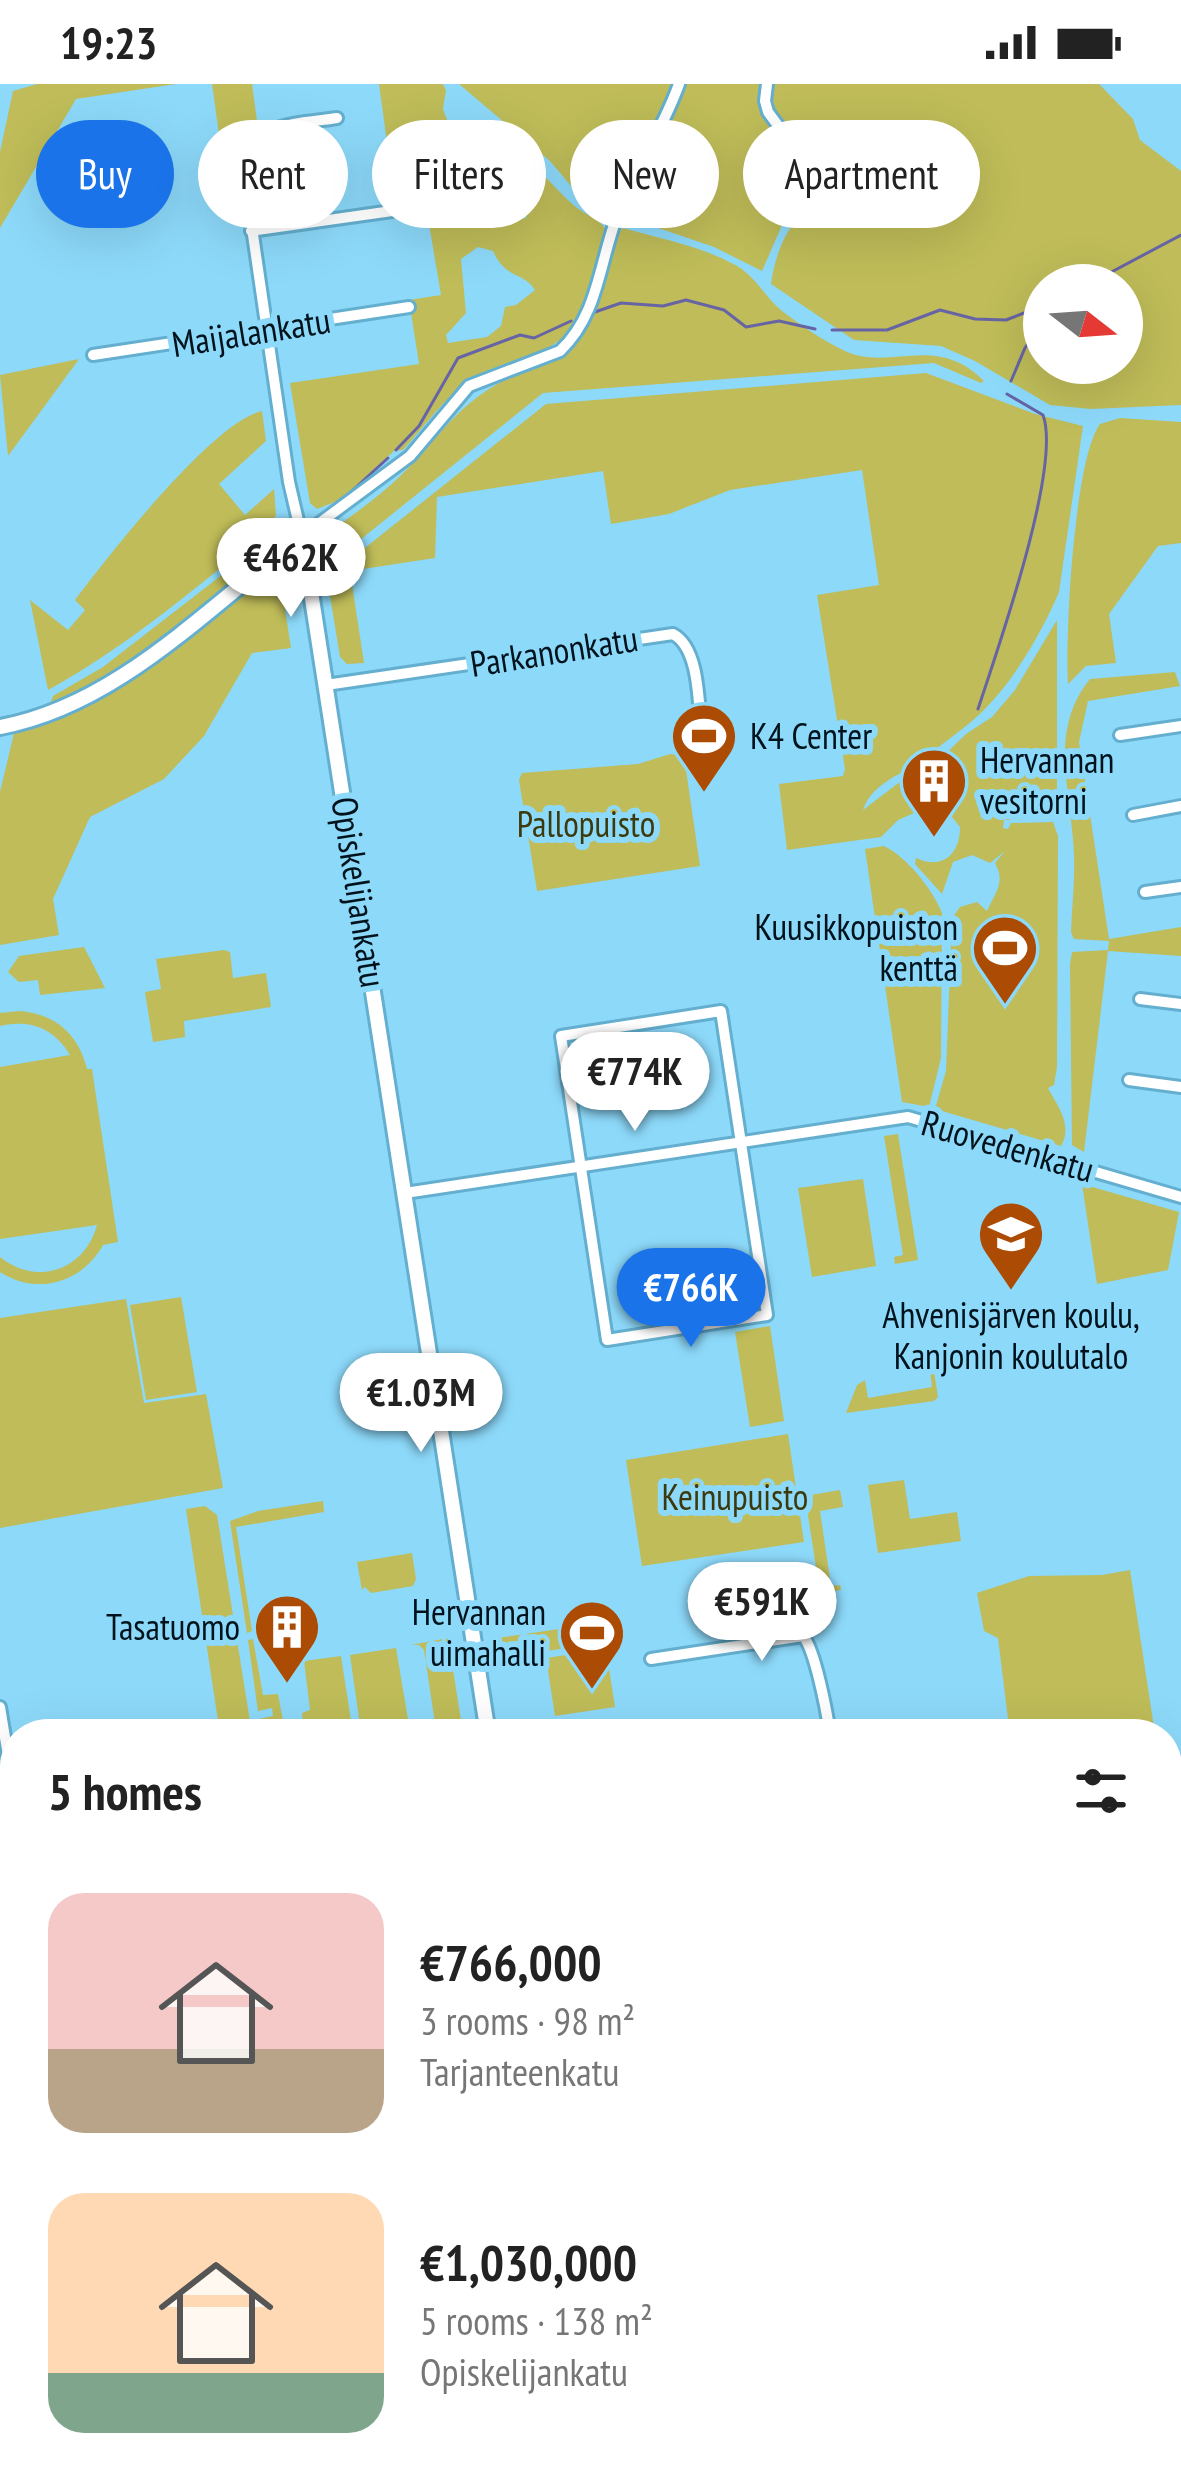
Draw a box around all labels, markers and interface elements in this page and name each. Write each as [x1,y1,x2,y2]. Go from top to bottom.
text: 19:23 [60,13,157,71]
chip: Buy [36,120,174,228]
chip: Rent [198,120,348,228]
chip: Filters [372,120,546,228]
chip: New [570,120,719,228]
chip: Apartment [743,120,980,228]
north arrow [1023,264,1143,384]
map controls [1023,264,1143,384]
street label: Maijalankatu [168,296,334,367]
pin: €462K [207,518,375,620]
text: €462K [244,531,338,582]
street label: Parkanonkatu [467,614,641,687]
sports icon: K4 Center [669,701,739,795]
place label: K4 Center [750,712,872,759]
place label: Hervannan vesitorni [980,736,1114,824]
building icon: Hervannan vesitorni [899,746,969,840]
street label: Opiskelijankatu [321,793,398,990]
park label: Pallopuisto [517,800,655,847]
place label: Kuusikkopuiston kenttä [754,903,958,991]
sports icon: Kuusikkopuiston kenttä [970,913,1040,1007]
pin: €774K [551,1032,719,1134]
text: €774K [588,1045,682,1096]
street label: Ruovedenkatu [917,1099,1100,1193]
school or university icon: Ahvenisjärven koulu, Kanjonin koulutalo [976,1199,1046,1293]
pin: €766K [607,1248,775,1350]
text: €766K [644,1261,738,1312]
place label: Ahvenisjärven koulu, Kanjonin koulutalo [882,1291,1140,1379]
pin: €1.03M [323,1353,519,1455]
text: €1.03M [367,1366,475,1417]
park label: Keinupuisto [662,1473,808,1520]
pin: €591K [678,1562,846,1664]
text: €591K [715,1575,809,1626]
place label: Hervannan uimahalli [412,1588,546,1676]
building icon: Tasatuomo [252,1592,322,1686]
sports icon: Hervannan uimahalli [557,1598,627,1692]
place label: Tasatuomo [106,1603,240,1650]
text: 5 homes [48,1758,202,1824]
icon: filters [1068,1758,1134,1824]
text: €766,000 [420,1929,602,1995]
icon: home [144,1941,288,2085]
text: 3 rooms · 98 m² [420,1995,635,2046]
text: Tarjanteenkatu [420,2046,619,2097]
text: €1,030,000 [420,2229,637,2295]
icon: home [144,2241,288,2385]
text: 5 rooms · 138 m² [420,2295,653,2346]
text: Opiskelijankatu [420,2346,628,2397]

